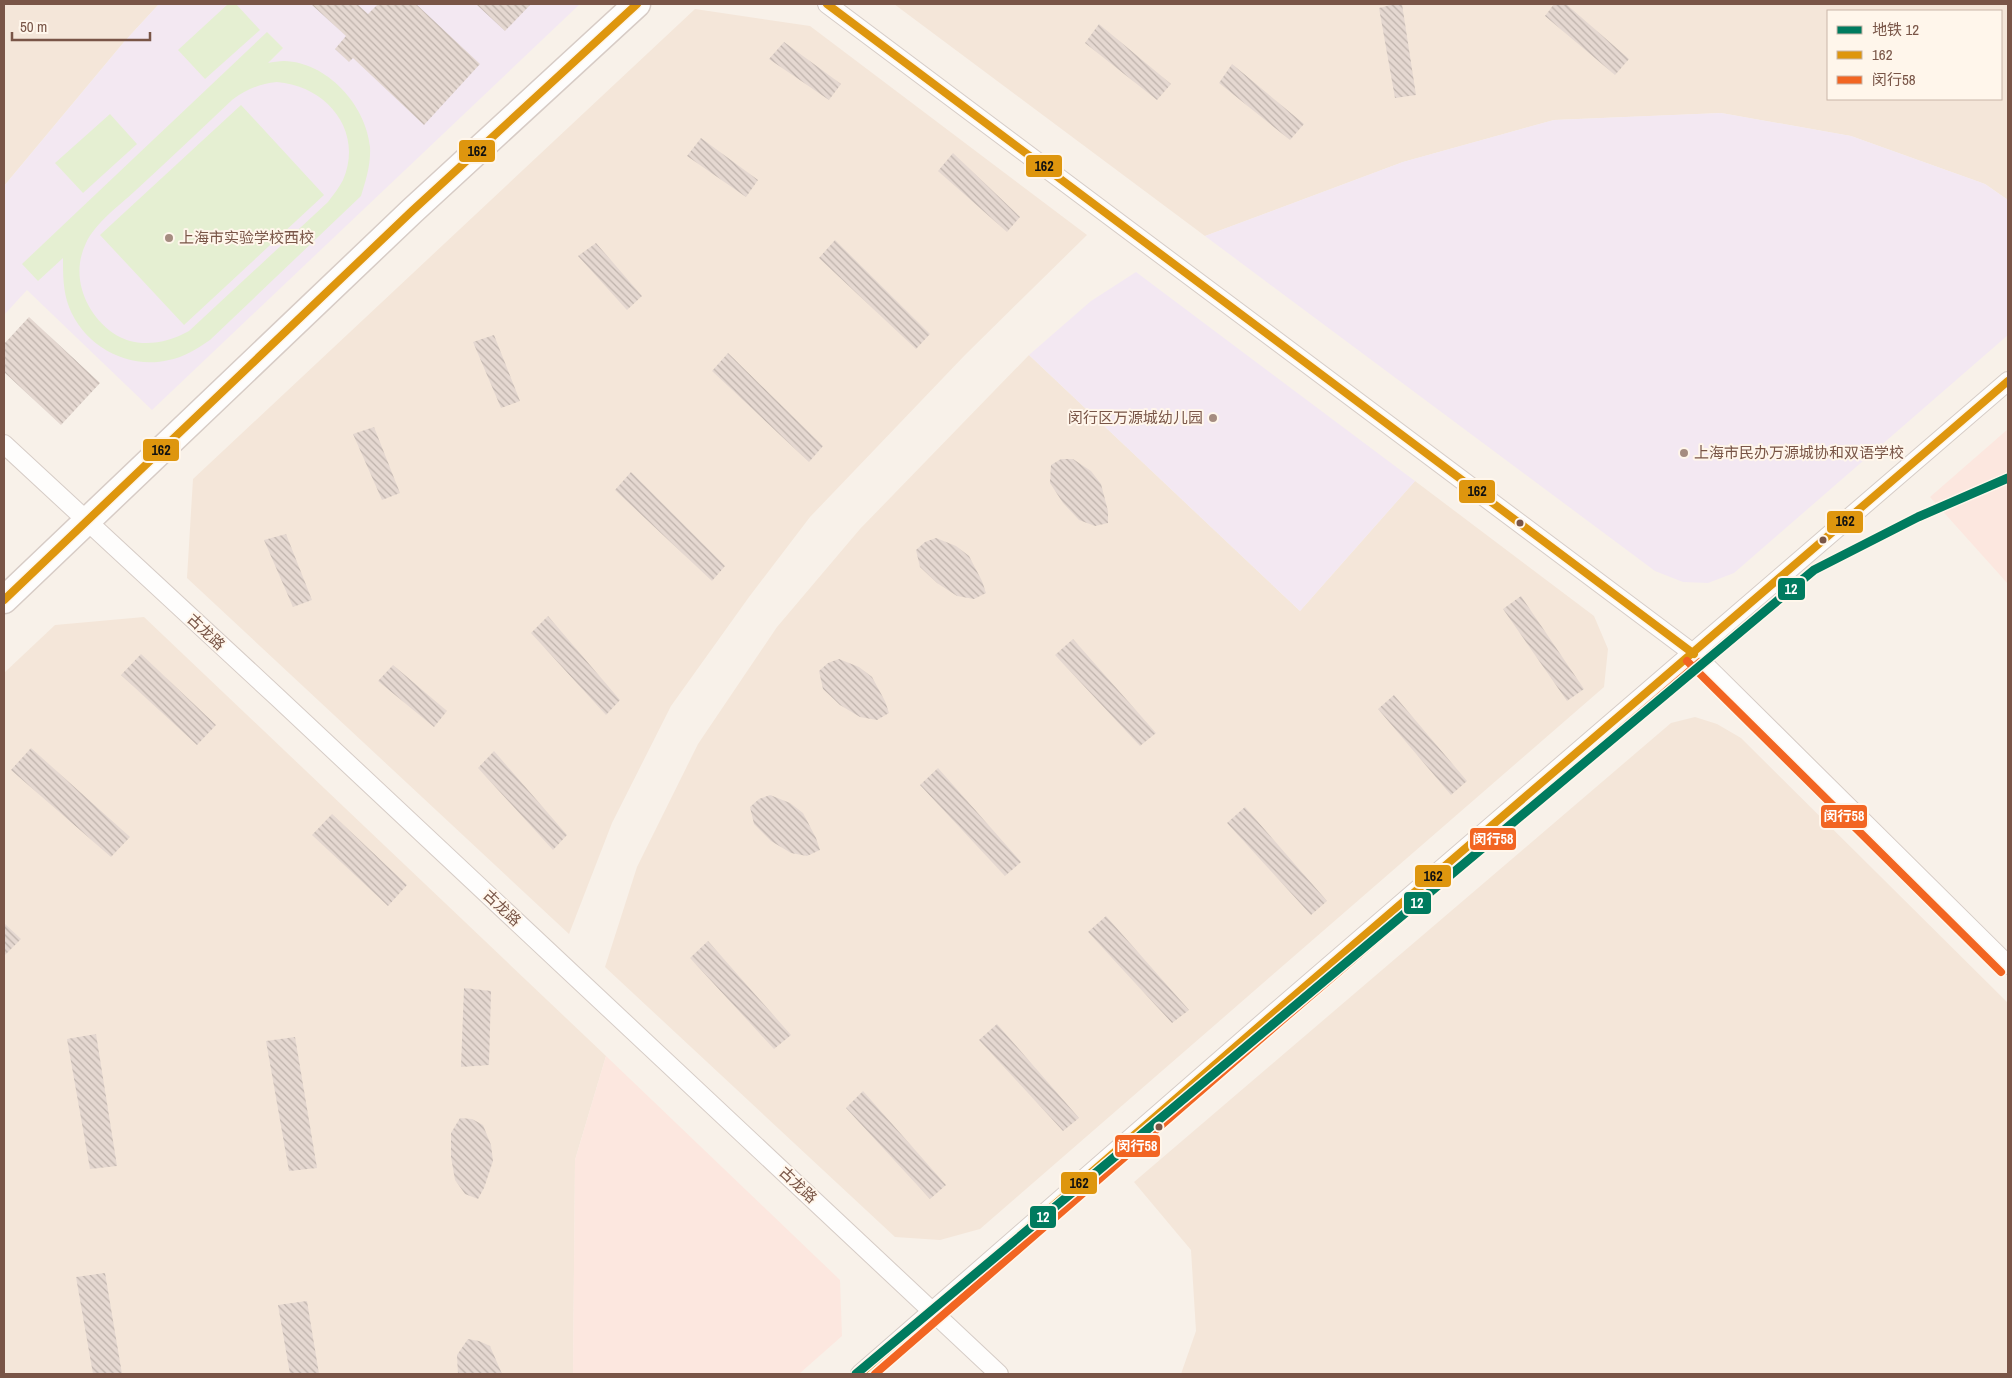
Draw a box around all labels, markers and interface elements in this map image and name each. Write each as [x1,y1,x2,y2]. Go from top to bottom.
scale bar [12,10,150,42]
legend [1827,10,2002,100]
text: 50 m [20,16,47,37]
text: 地铁 12 [1872,19,1919,40]
text: 162 [1872,44,1893,65]
text: 闵行58 [1872,69,1916,90]
line badge: 162 [458,139,496,163]
text: 162 [467,142,487,160]
line badge: 162 [1025,154,1063,178]
text: 162 [1034,157,1054,175]
place label: 上海市实验学校西校 [179,227,314,248]
marker: 上海市实验学校西校 [163,232,175,244]
place label: 闵行区万源城幼儿园 [1068,407,1203,428]
marker: 闵行区万源城幼儿园 [1207,412,1219,424]
line badge: 162 [142,438,180,462]
text: 162 [151,441,171,459]
place label: 上海市民办万源城协和双语学校 [1694,442,1904,463]
marker: 上海市民办万源城协和双语学校 [1678,447,1690,459]
line badge: 162 [1458,479,1496,504]
text: 162 [1467,482,1487,500]
line badge: 162 [1826,510,1864,534]
text: 162 [1835,512,1855,530]
unlabelled marker [1515,518,1525,528]
unlabelled marker [1818,535,1828,545]
line badge: 12 [1777,577,1806,601]
text: 12 [1785,580,1797,598]
street label: 古龙路 [183,609,230,655]
line badge: 闵行58 [1820,804,1868,829]
text: 闵行58 [1824,807,1864,825]
line badge: 闵行58 [1469,827,1517,851]
text: 闵行58 [1473,830,1513,848]
line badge: 162 [1414,864,1452,888]
text: 162 [1423,867,1443,885]
street label: 古龙路 [479,885,526,931]
line badge: 12 [1403,891,1432,915]
text: 12 [1411,894,1423,912]
unlabelled marker [1154,1122,1164,1132]
line badge: 闵行58 [1114,1134,1161,1158]
text: 闵行58 [1117,1137,1157,1155]
street label: 古龙路 [775,1162,822,1208]
line badge: 162 [1060,1171,1098,1195]
text: 162 [1069,1174,1089,1192]
line badge: 12 [1029,1205,1057,1229]
text: 12 [1037,1208,1049,1226]

